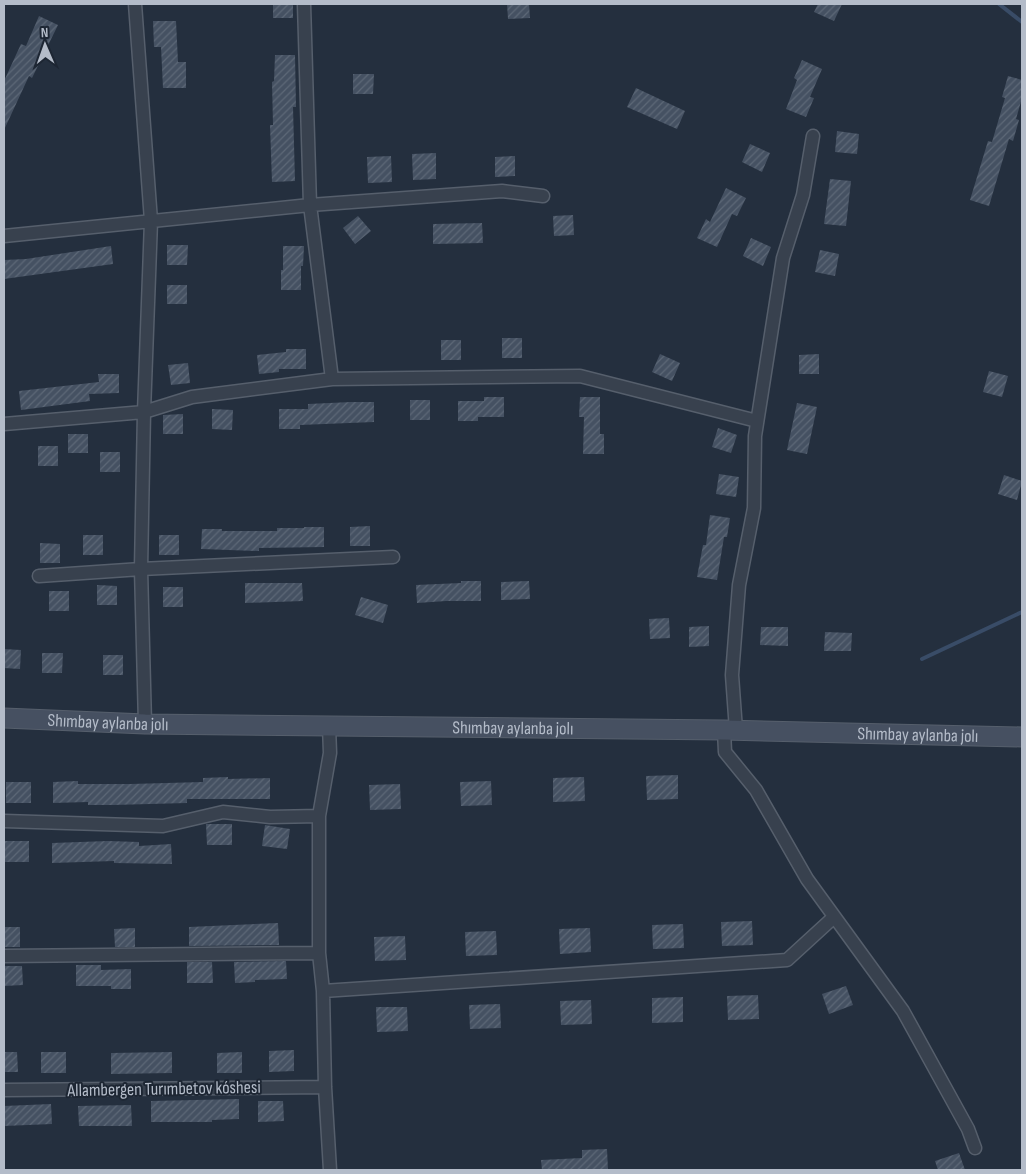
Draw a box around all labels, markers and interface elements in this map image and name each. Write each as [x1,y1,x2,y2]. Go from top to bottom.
north arrow [20,20,70,70]
text: N [41,24,49,41]
street label: Shımbay aylanba jolı [47,709,168,735]
street label: Shımbay aylanba jolı [452,717,573,739]
street label: Shımbay aylanba jolı [857,723,978,746]
street label: Allambergen Turımbetov kóshesi [66,1077,261,1101]

